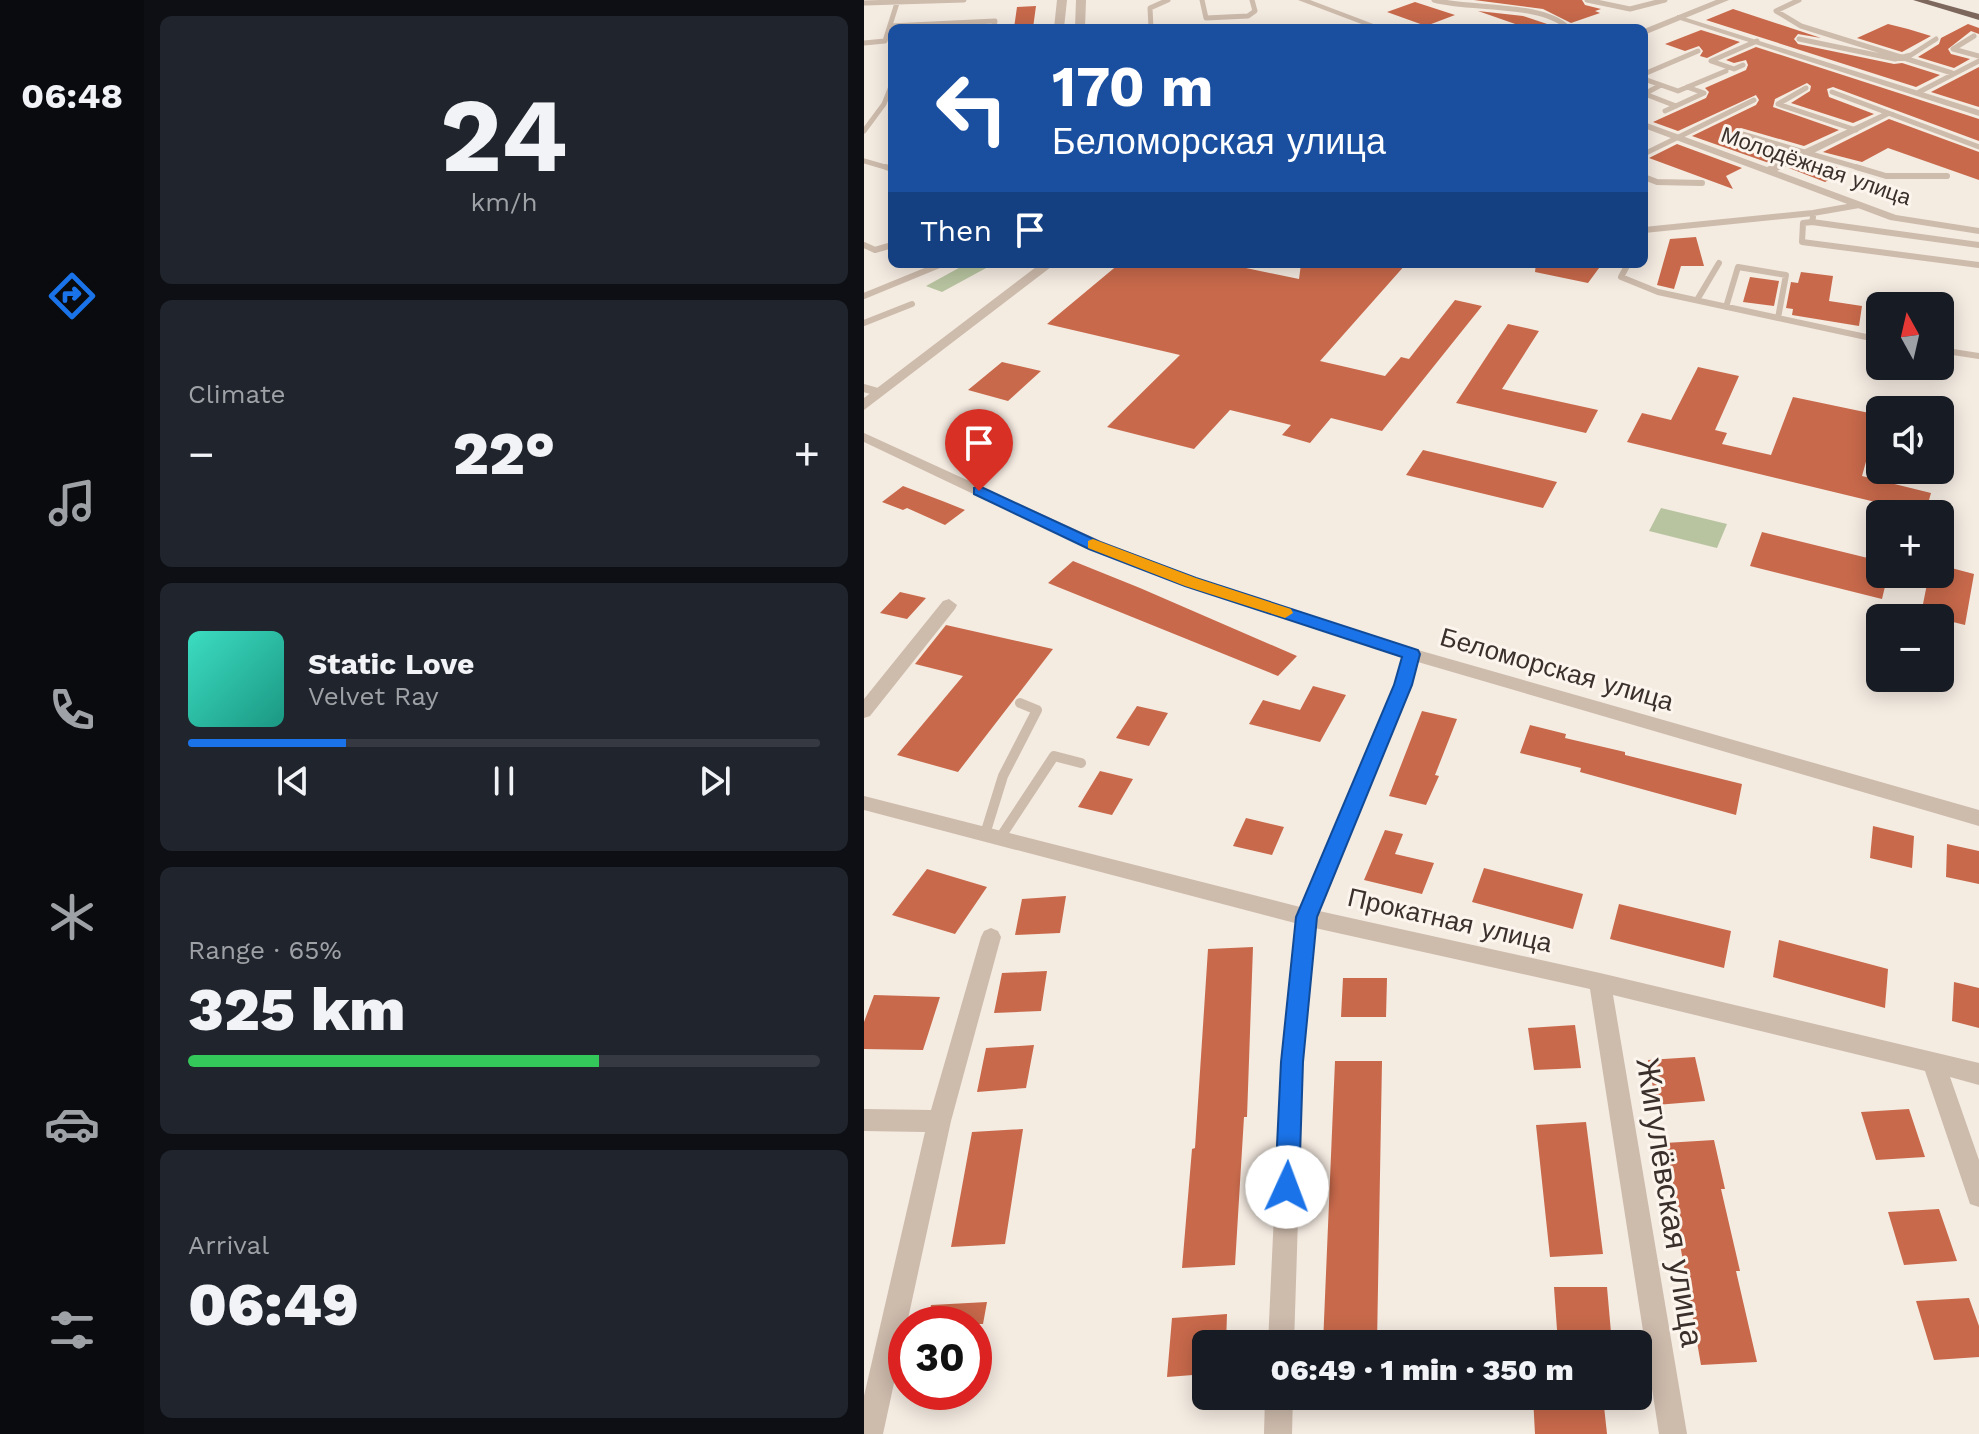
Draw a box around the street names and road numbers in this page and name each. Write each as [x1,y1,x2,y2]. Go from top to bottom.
street label: Молодёжная улица [1718,122,1915,210]
street label: Беломорская улица [1437,621,1678,717]
street label: Прокатная улица [1345,882,1556,958]
street label: Жигулёвская улица [1628,1055,1712,1349]

